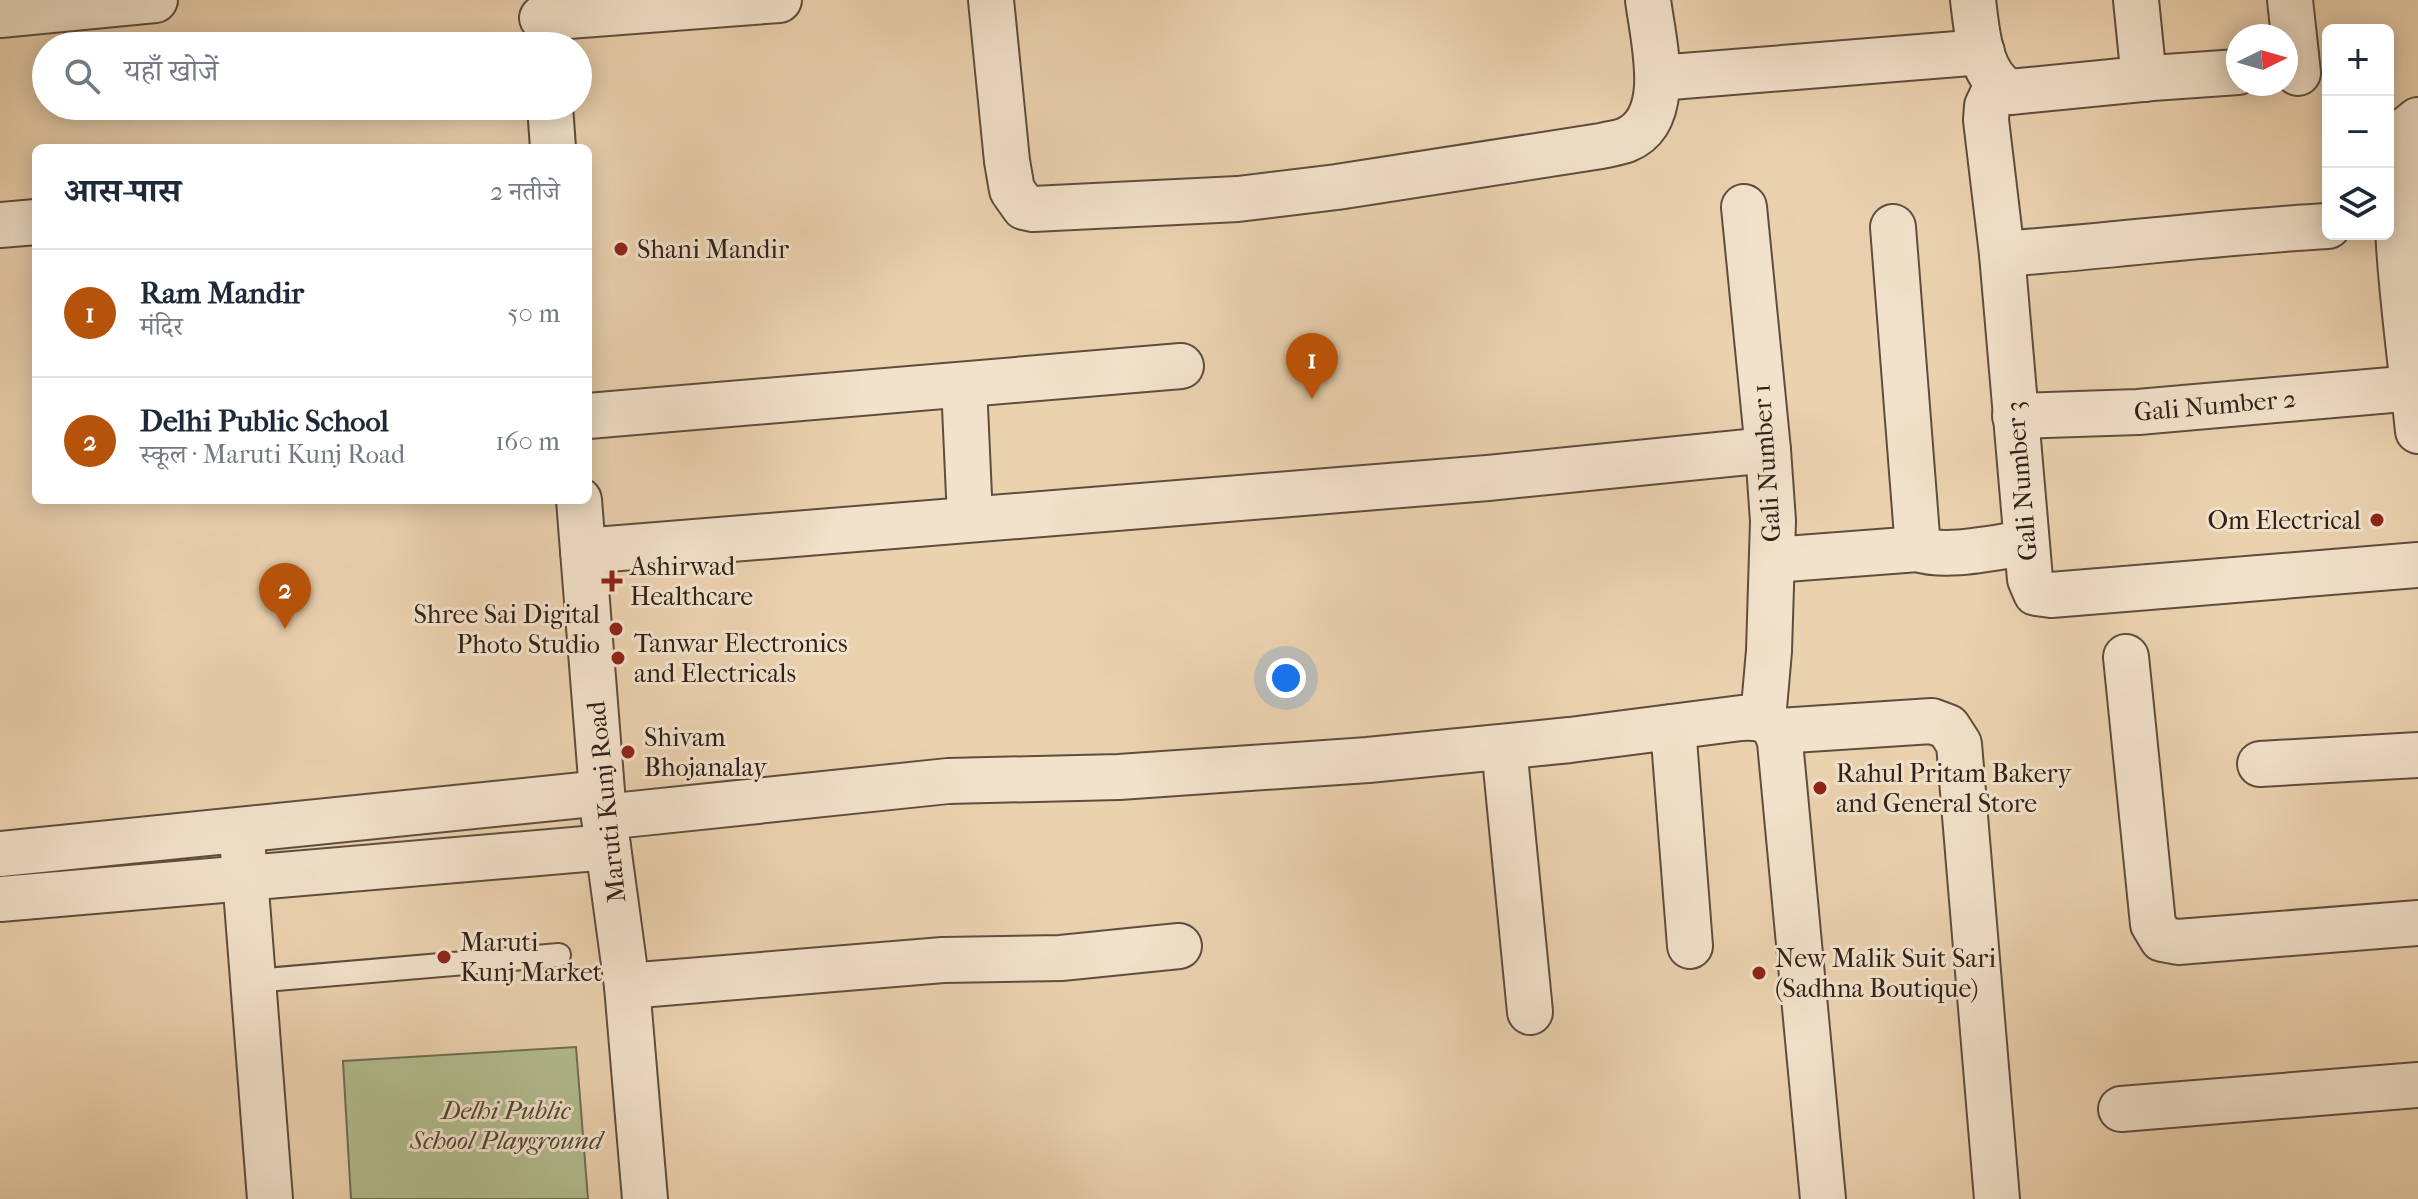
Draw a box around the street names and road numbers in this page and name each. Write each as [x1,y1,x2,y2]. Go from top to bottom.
street label: Gali Number 1 [1745,383,1787,543]
street label: Gali Number 2 [2133,383,2298,428]
street label: Gali Number 3 [1999,400,2044,562]
street label: Maruti Kunj Road [580,699,632,904]

